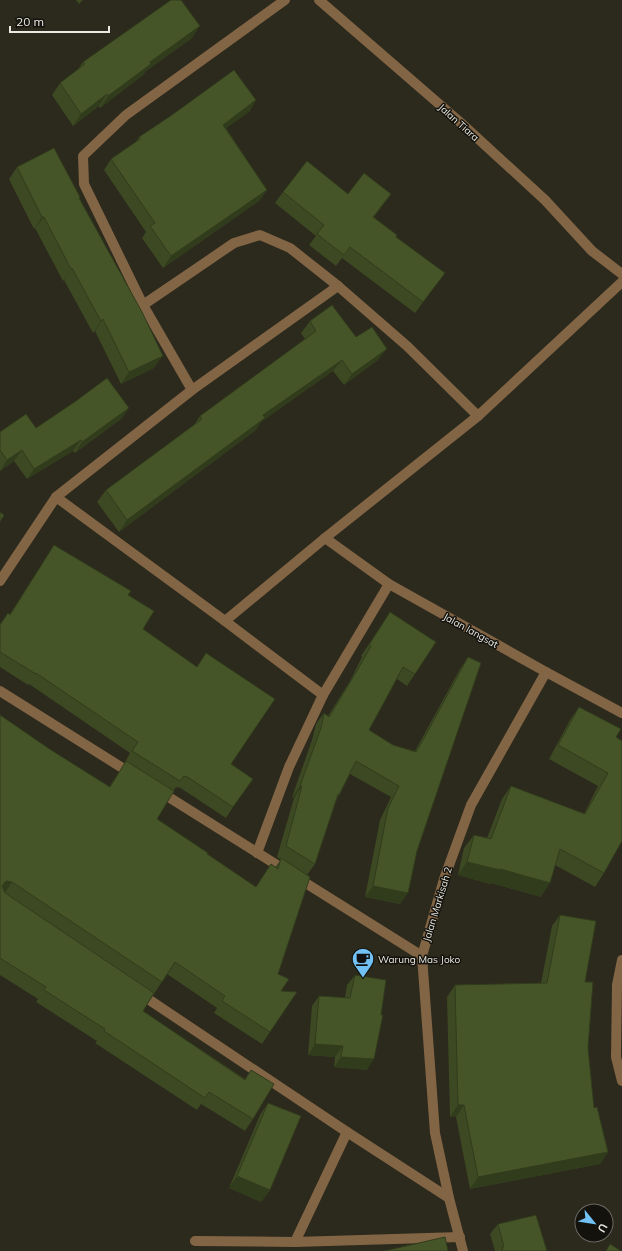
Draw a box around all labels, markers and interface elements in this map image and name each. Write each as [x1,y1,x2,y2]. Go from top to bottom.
scale bar [10,8,109,34]
text: 20 m [16,14,44,29]
street label: Jalan Tiara [436,101,482,144]
street label: Jalan langsat [441,610,501,651]
street label: Jalan Markisah 2 [420,865,455,943]
cafe icon: Warung Mas Joko [350,946,376,979]
place label: Warung Mas Joko [378,953,461,966]
north arrow [574,1203,614,1243]
text: U [595,1221,611,1235]

